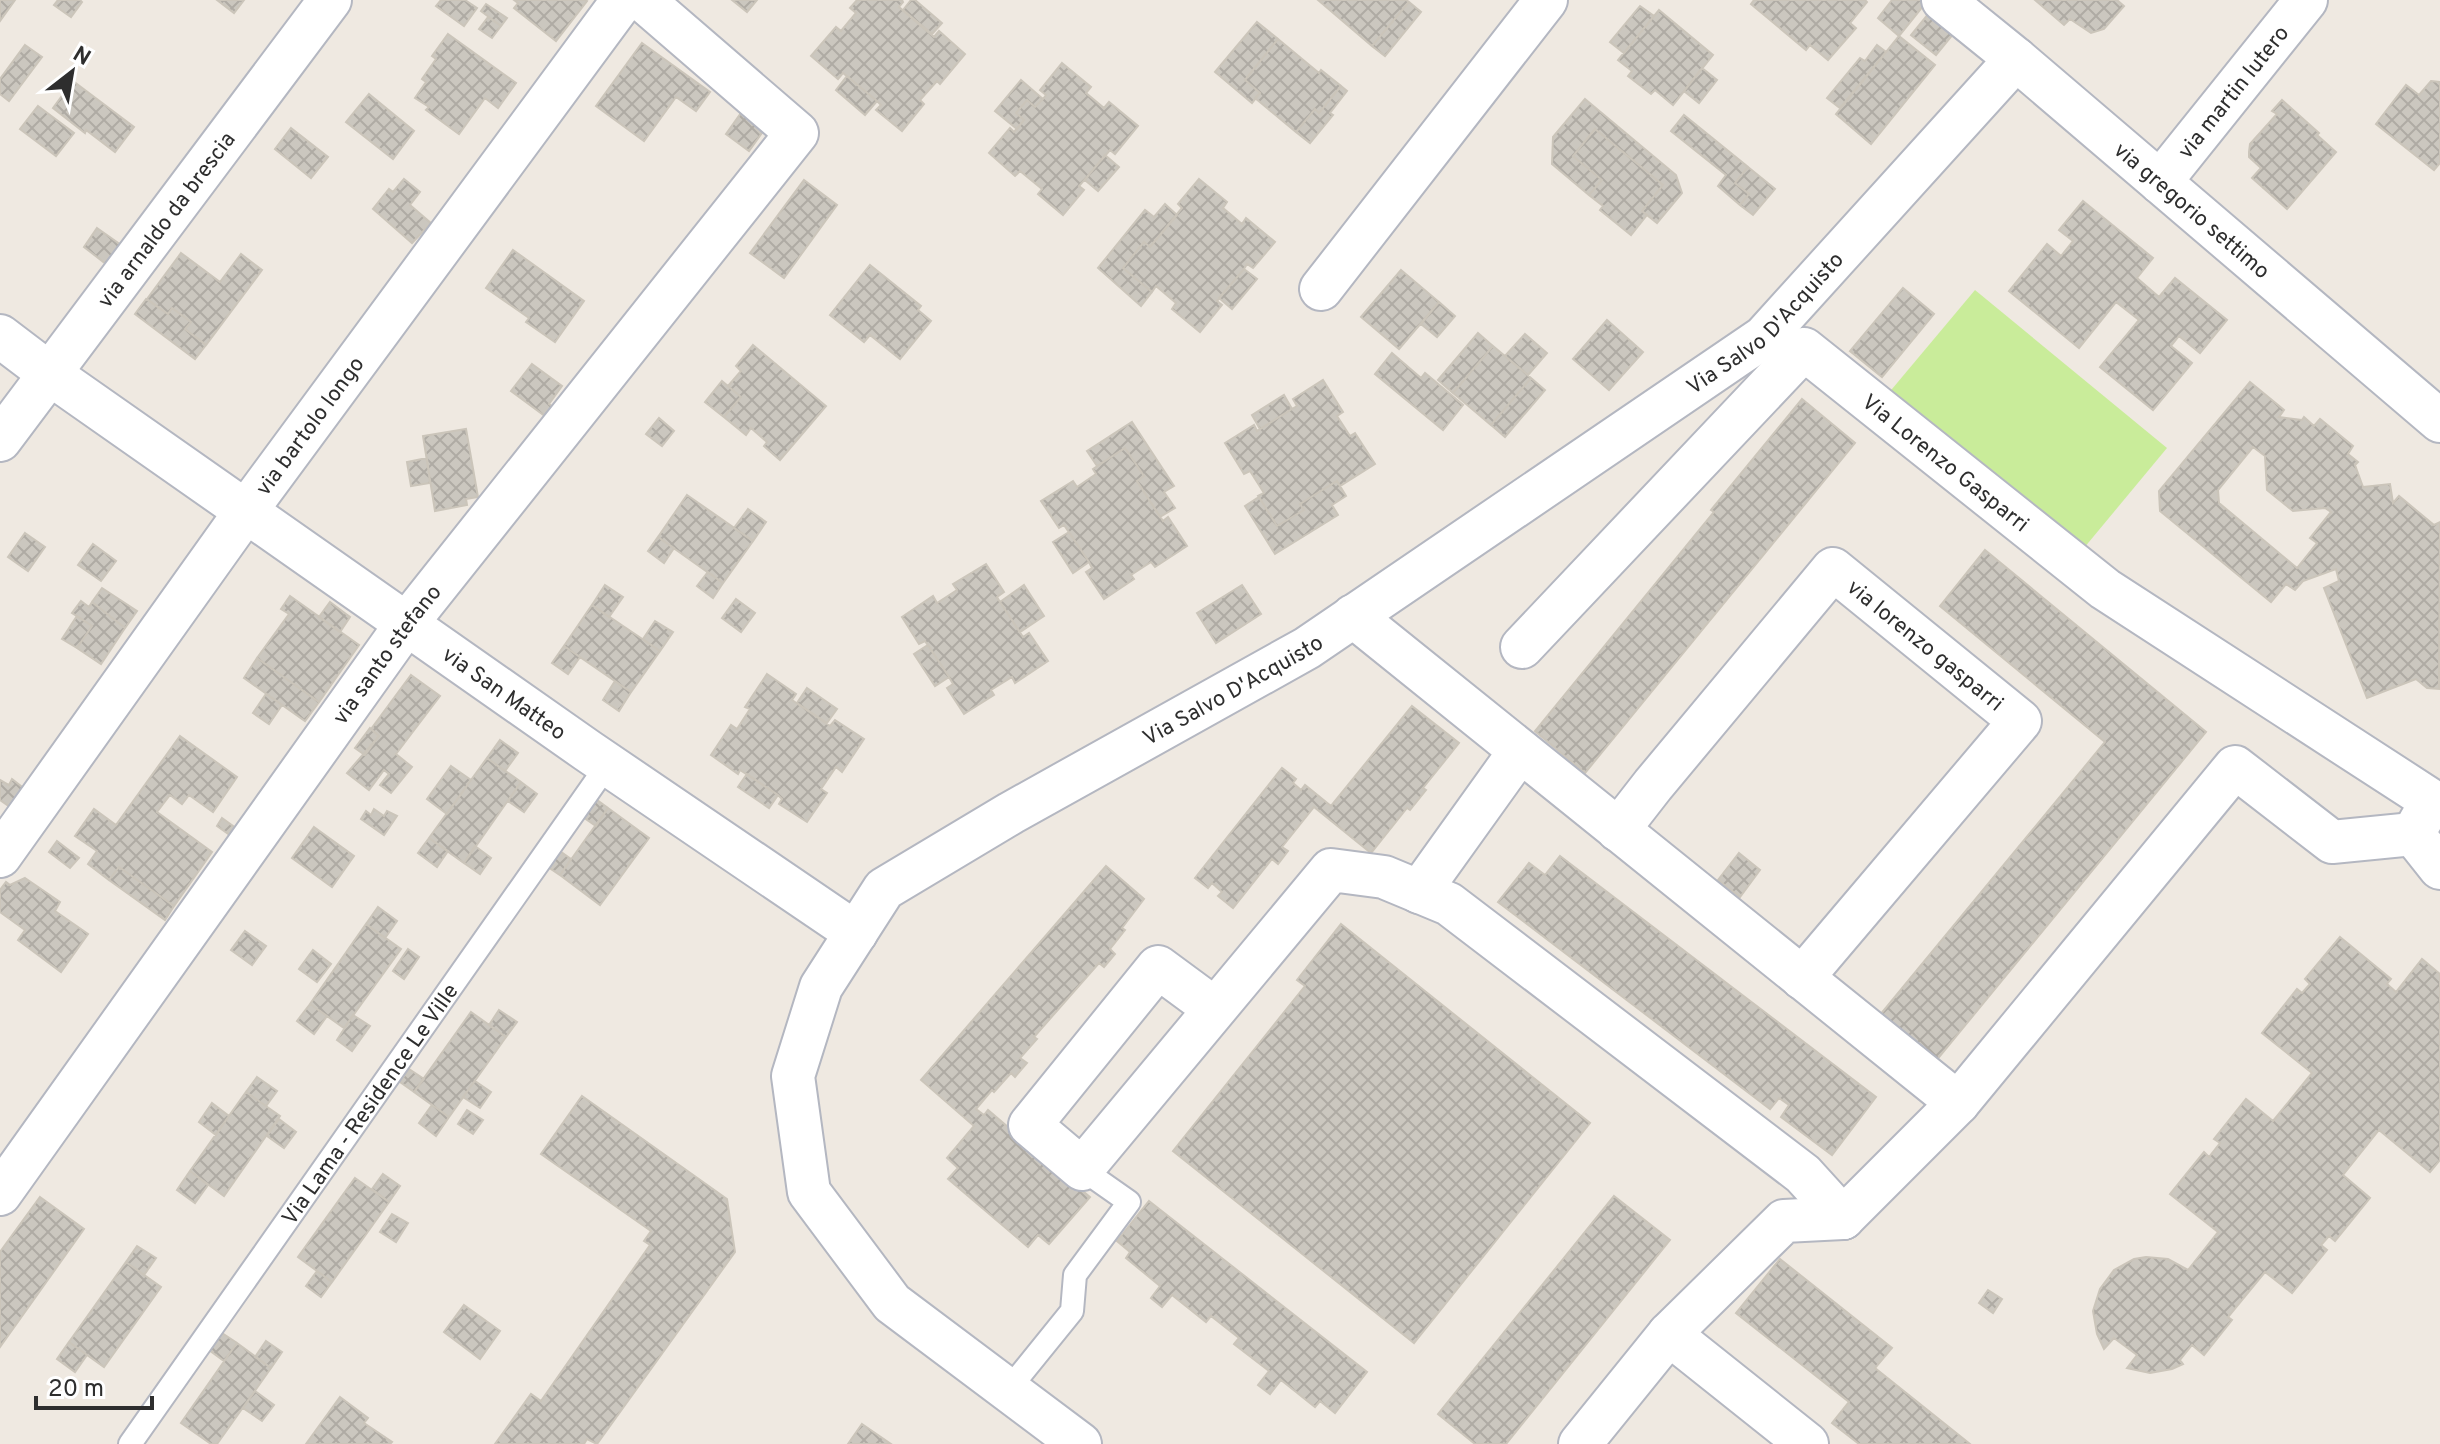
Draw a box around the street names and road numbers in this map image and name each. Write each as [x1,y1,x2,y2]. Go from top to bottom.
street label: via martin lutero [2173,21,2296,165]
street label: via arnaldo da brescia [93,127,242,314]
street label: via gregorio settimo [2107,137,2275,286]
street label: Via Salvo D'Acquisto [1682,247,1850,402]
street label: via bartolo longo [251,352,371,502]
street label: Via Lorenzo Gasparri [1856,389,2034,539]
street label: via lorenzo gasparri [1841,575,2008,718]
street label: via santo stefano [328,580,448,731]
street label: Via Salvo D'Acquisto [1139,630,1329,753]
street label: via San Matteo [436,642,570,747]
street label: Via Lama - Residence Le Ville [277,979,465,1231]

